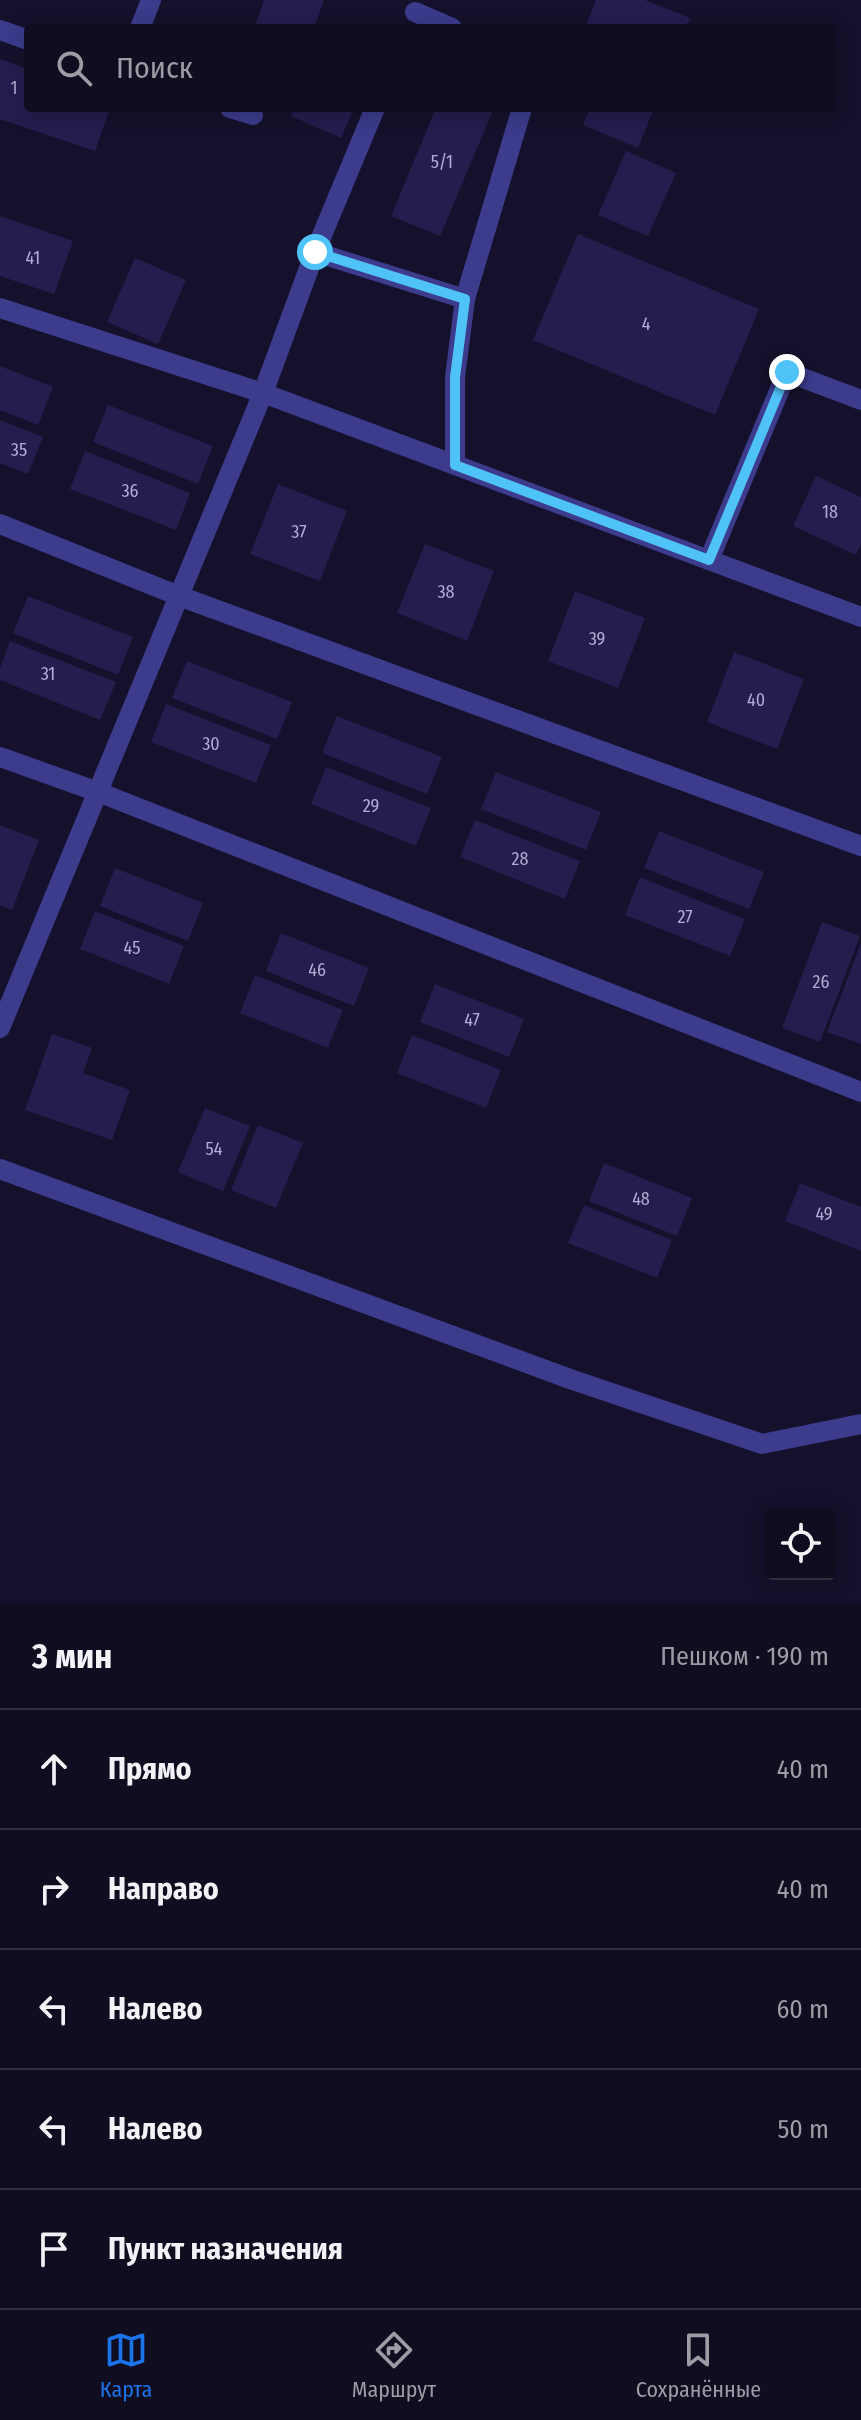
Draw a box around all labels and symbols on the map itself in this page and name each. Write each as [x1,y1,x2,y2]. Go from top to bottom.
house number: 1 [10,77,18,99]
house number: 5/1 [431,151,453,173]
route start [297,234,333,270]
house number: 41 [26,247,40,269]
house number: 4 [642,313,651,335]
route end [769,354,805,390]
house number: 35 [11,439,27,461]
house number: 36 [121,480,139,502]
house number: 18 [822,501,838,523]
house number: 37 [291,521,307,543]
house number: 38 [437,581,455,603]
house number: 39 [589,628,605,650]
house number: 31 [41,663,55,685]
house number: 40 [747,689,765,711]
house number: 30 [202,733,220,755]
house number: 29 [363,795,379,817]
house number: 28 [512,848,528,870]
house number: 27 [677,906,693,928]
house number: 45 [124,937,140,959]
house number: 46 [308,959,326,981]
house number: 26 [813,971,830,993]
house number: 47 [464,1009,480,1031]
house number: 54 [206,1138,223,1160]
house number: 48 [632,1188,650,1210]
house number: 49 [815,1203,833,1225]

